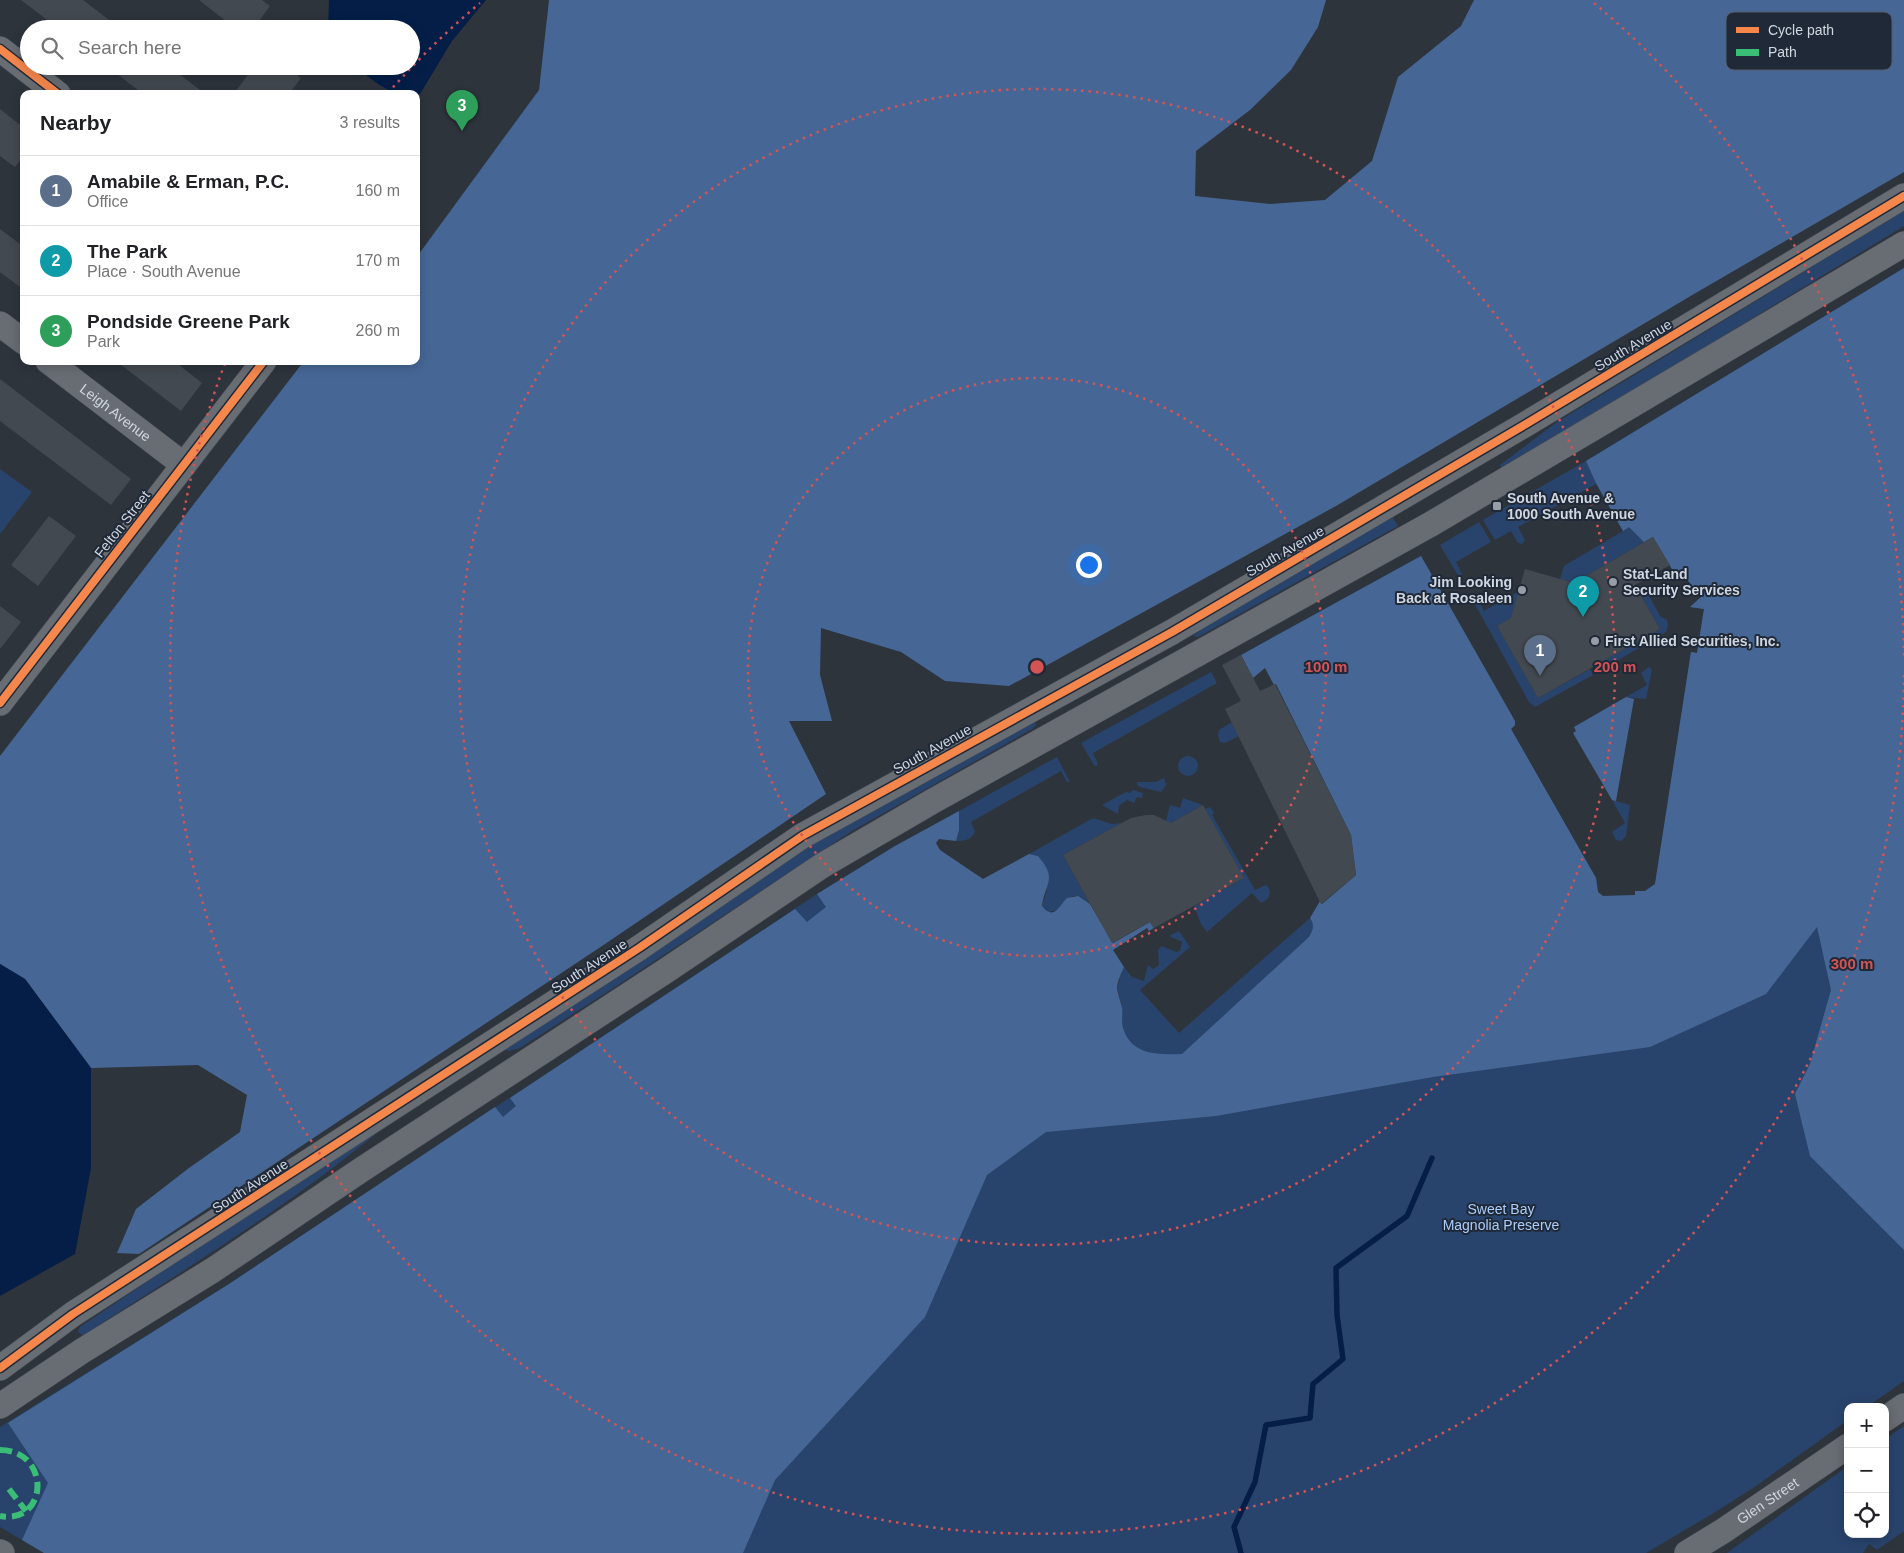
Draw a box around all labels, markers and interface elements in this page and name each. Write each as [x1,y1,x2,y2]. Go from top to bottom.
legend [1726,12,1892,70]
search box [20,20,420,75]
text: Cycle path [1768,22,1834,38]
icon: search [38,34,66,62]
text: Search here [78,37,182,58]
text: Path [1768,44,1797,60]
pin: 3 [446,90,478,131]
text: Nearby [40,111,111,134]
text: 3 results [340,114,400,131]
text: Amabile & Erman, P.C. [87,171,289,192]
text: 1 [52,182,60,199]
text: 160 m [356,182,400,199]
text: Office [87,193,129,210]
text: The Park [87,241,167,262]
text: 2 [52,252,60,269]
text: 170 m [356,252,400,269]
text: Place · South Avenue [87,263,241,280]
text: Pondside Greene Park [87,311,290,332]
street label: South Avenue [1592,316,1675,374]
text: 3 [52,322,60,339]
text: 260 m [356,322,400,339]
text: Park [87,333,120,350]
street label: Leigh Avenue [77,381,154,445]
street label: Felton Street [91,487,153,561]
place label: South Avenue & 1000 South Avenue [1507,490,1635,522]
marker: South Avenue & 1000 South Avenue [1491,500,1503,512]
street label: South Avenue [1243,522,1327,580]
your location [1076,552,1102,578]
place label: Stat-Land Security Services [1623,566,1740,598]
place label: Jim Looking Back at Rosaleen [1396,574,1512,606]
pin: 2 [1567,576,1599,617]
marker: Stat-Land Security Services [1607,576,1619,588]
marker: Jim Looking Back at Rosaleen [1516,584,1528,596]
place label: First Allied Securities, Inc. [1605,633,1780,649]
pin: 1 [1524,635,1556,676]
marker: First Allied Securities, Inc. [1589,635,1601,647]
centre of rings [1028,658,1046,676]
text: 100 m [1305,658,1347,675]
text: 200 m [1594,658,1636,675]
street label: South Avenue [890,721,974,777]
street label: South Avenue [548,936,630,996]
text: 300 m [1831,955,1873,972]
street label: South Avenue [209,1156,291,1216]
park label: Sweet Bay Magnolia Preserve [1443,1201,1560,1233]
map controls [1844,1403,1889,1538]
button: + [1844,1403,1889,1448]
button: − [1844,1448,1889,1493]
street label: Glen Street [1734,1474,1801,1527]
button: locate [1844,1493,1889,1538]

